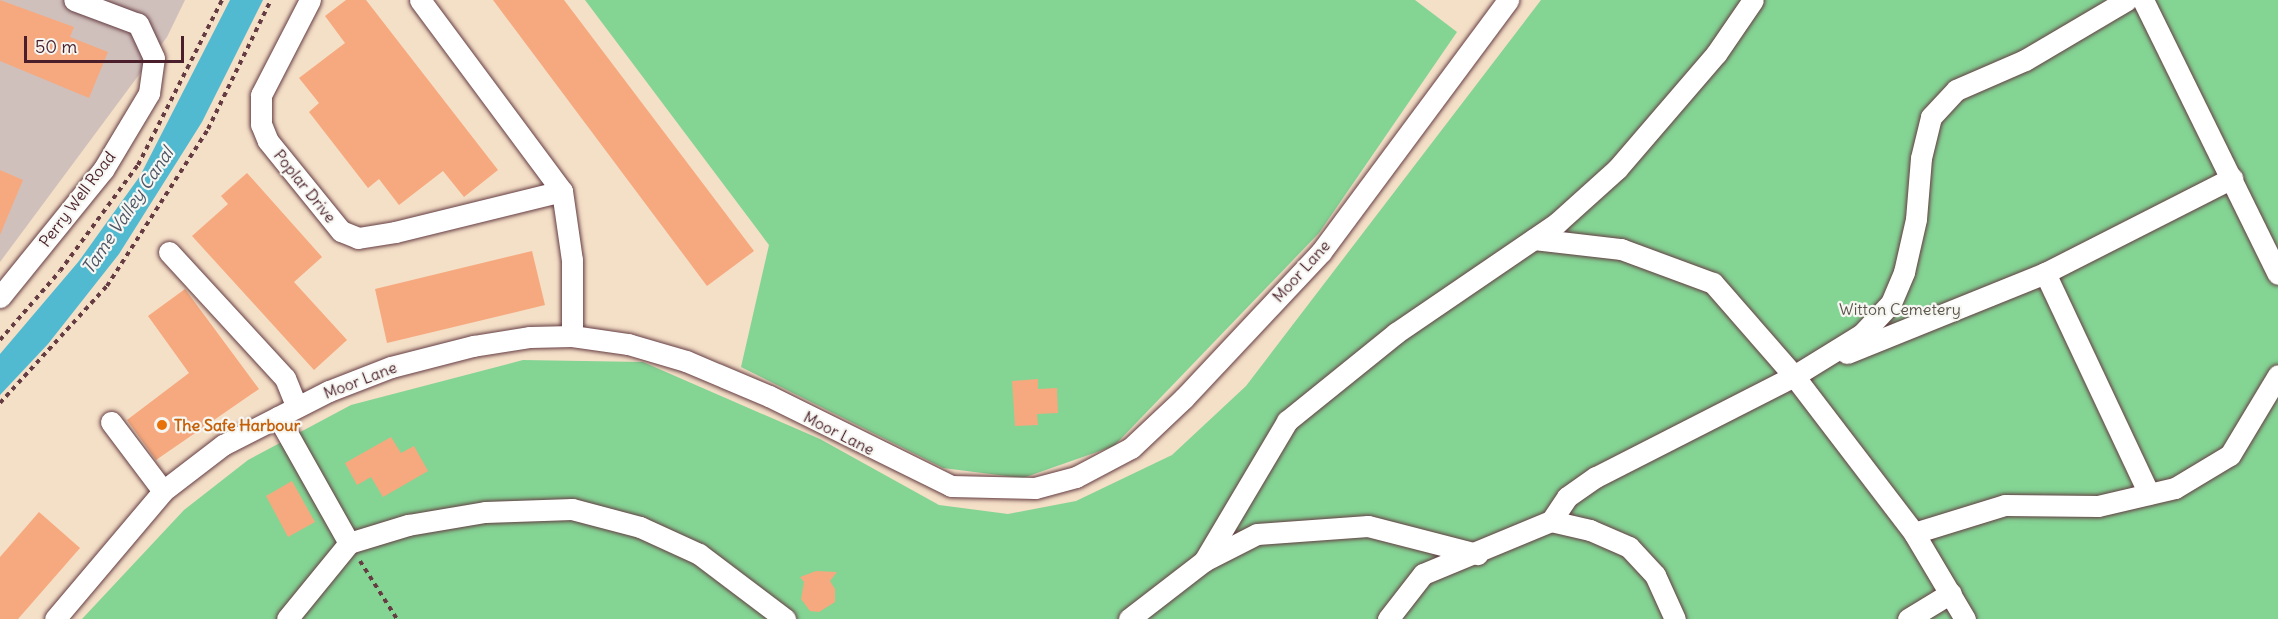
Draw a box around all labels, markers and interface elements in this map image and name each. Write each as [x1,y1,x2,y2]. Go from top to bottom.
scale bar [27,24,188,62]
text: 50 m [35,35,77,58]
water label: Tame Valley Canal [78,144,178,278]
street label: Poplar Drive [270,146,340,226]
street label: Perry Well Road [35,147,119,251]
street label: Moor Lane [1268,236,1334,306]
park label: Witton Cemetery [1839,299,1961,319]
street label: Moor Lane [321,357,399,403]
street label: Moor Lane [800,407,878,459]
place label: The Safe Harbour [174,415,300,435]
marker: The Safe Harbour [155,418,169,432]

